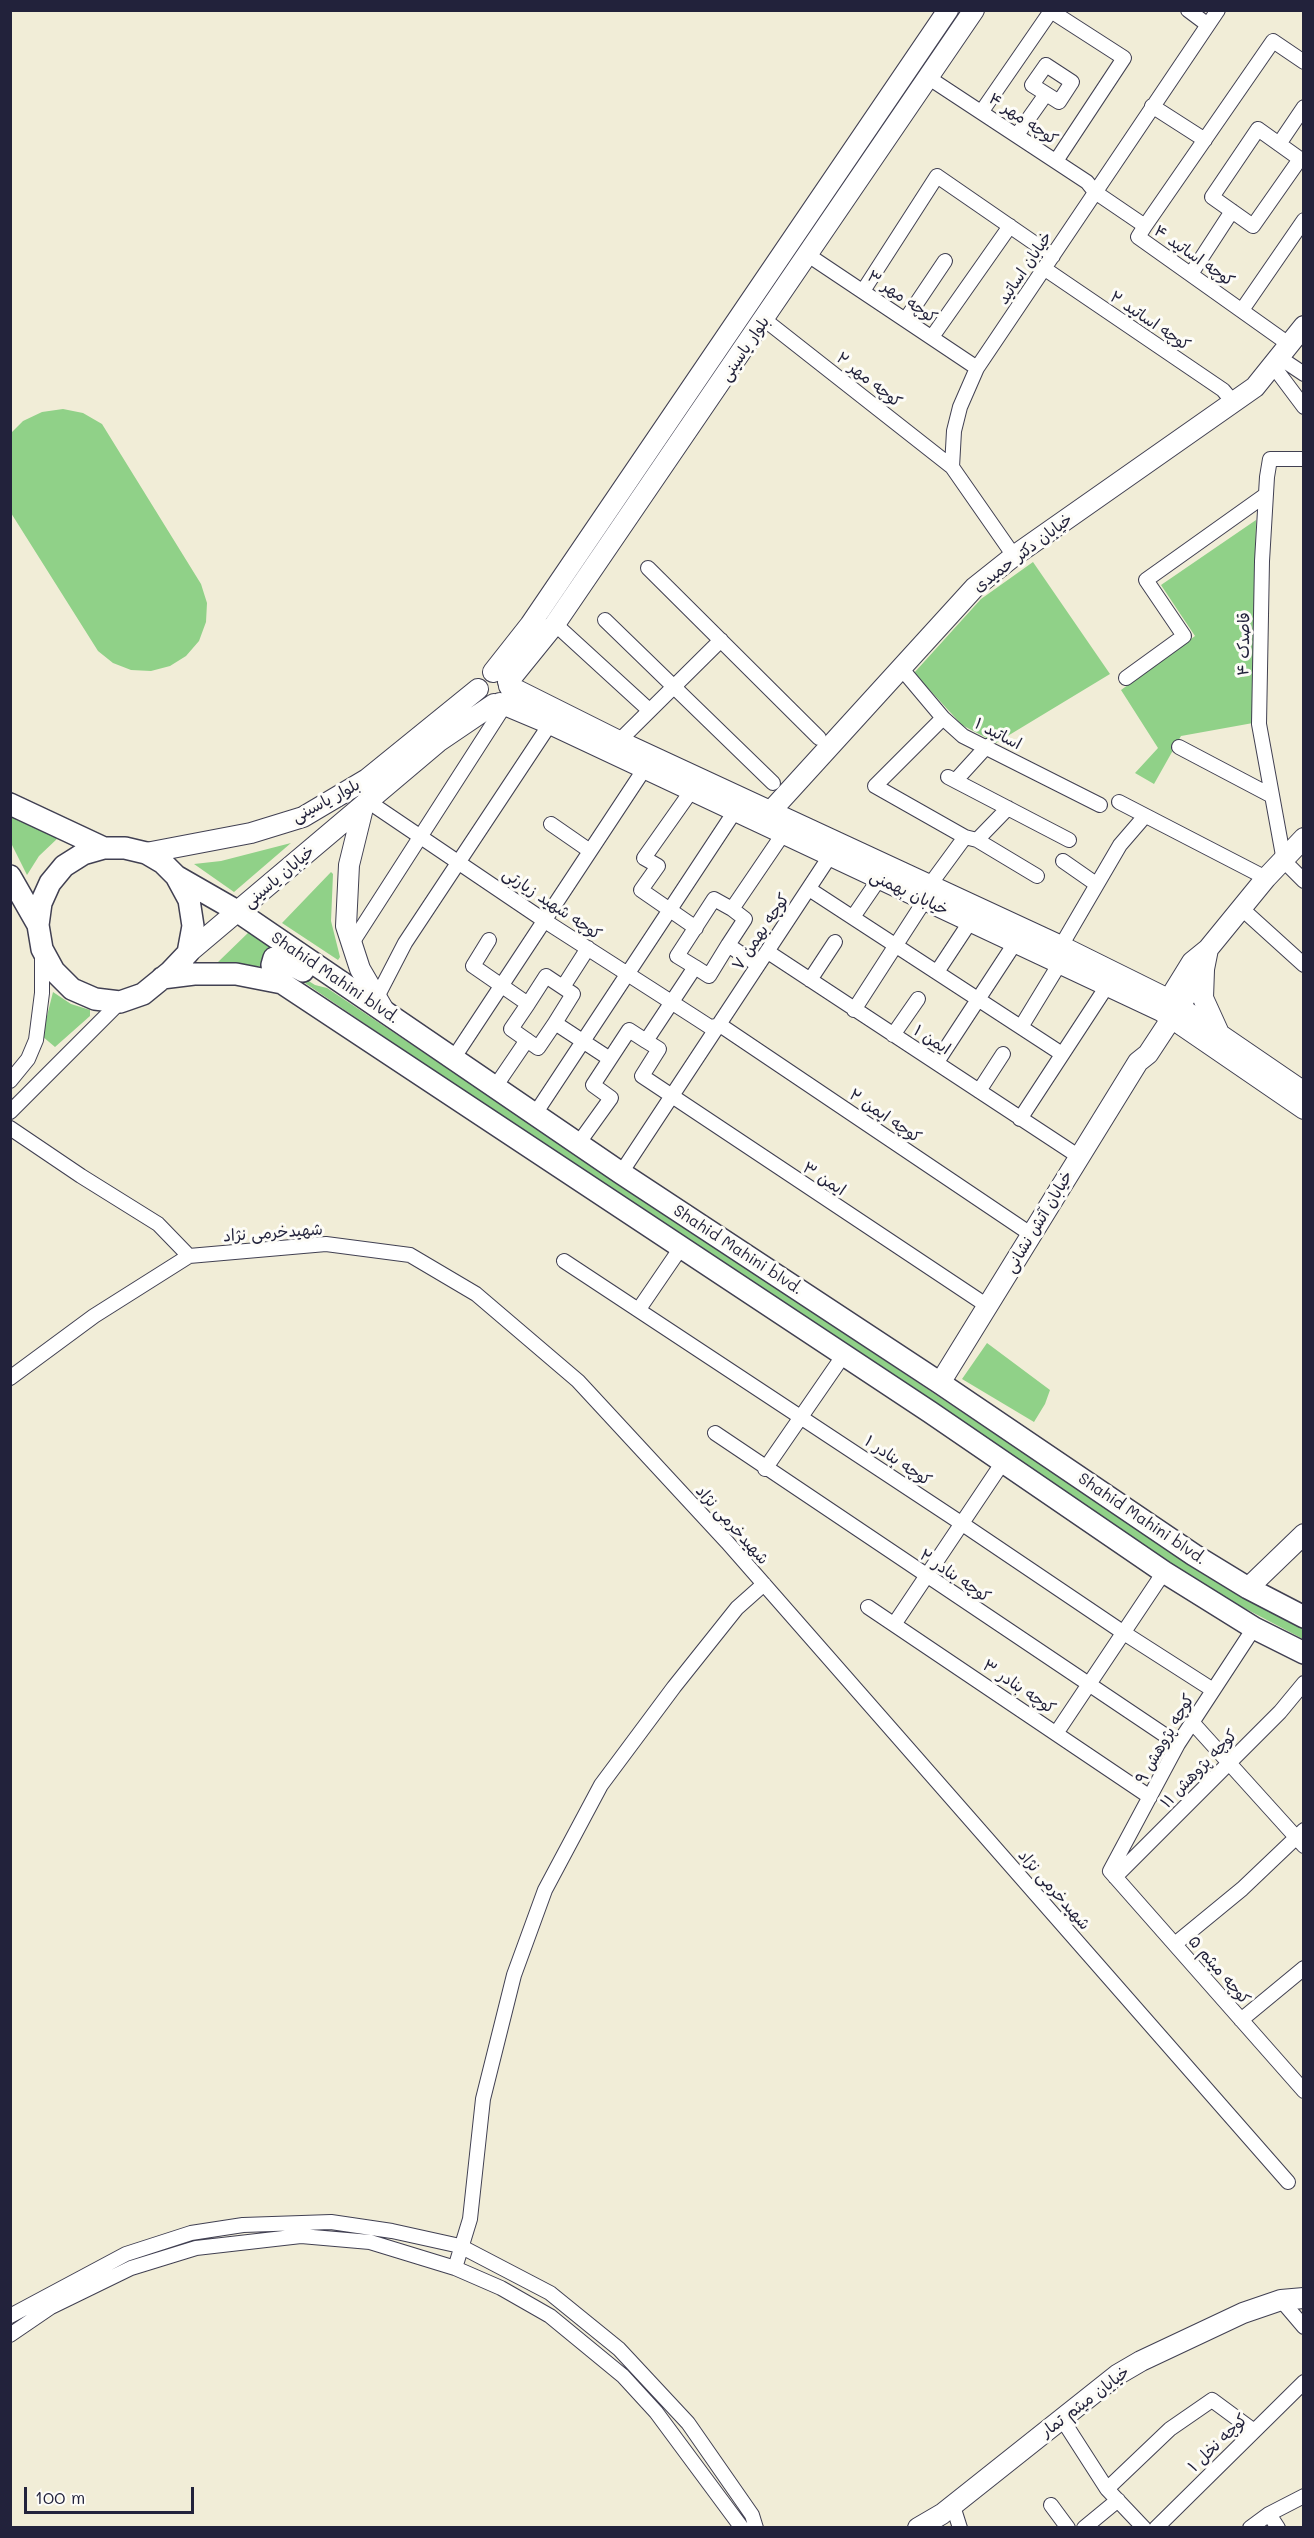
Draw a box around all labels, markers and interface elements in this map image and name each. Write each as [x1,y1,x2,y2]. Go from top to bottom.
street label: کوچه مهر ۴ [985,89,1061,149]
street label: کوچه اساتید ۴ [1150,221,1238,291]
street label: خیابان اساتید [994,228,1056,308]
street label: کوچه مهر ۳ [863,267,941,327]
street label: کوچه اساتید ۲ [1106,287,1194,355]
street label: بلوار یاسینی [716,313,774,385]
street label: کوچه مهر ۲ [832,348,906,412]
street label: خیابان دکتر حمیدی [970,509,1076,597]
street label: قاصدک ۴ [1234,612,1254,676]
street label: اساتید ۱ [971,714,1025,754]
street label: بلوار یاسینی [289,775,363,827]
street label: خیابان یاسینی [240,842,318,912]
street label: کوچه شهید زیارتی [499,864,605,944]
street label: خیابان بهمنی [867,866,951,920]
street label: کوچه بهمن ۷ [728,890,794,974]
street label: Shahid Mahini blvd. [267,928,403,1028]
street label: ایمن ۱ [910,1021,954,1059]
street label: کوچه ایمن ۲ [845,1085,925,1147]
street label: ایمن ۳ [799,1158,849,1200]
street label: خیابان آتش نشانی [1001,1167,1077,1277]
street label: Shahid Mahini blvd. [670,1201,806,1299]
street label: شهیدخرمی نژاد [223,1220,323,1246]
street label: کوچه بنادر ۱ [861,1432,935,1490]
street label: Shahid Mahini blvd. [1074,1469,1210,1569]
street label: شهیدخرمی نژاد [691,1481,773,1569]
street label: کوچه بنادر ۲ [916,1545,994,1607]
street label: کوچه بنادر ۳ [979,1656,1059,1718]
street label: کوچه پژوهش ۹ [1132,1691,1198,1787]
street label: کوچه پژوهش ۱۱ [1157,1726,1241,1812]
street label: شهیدخرمی نژاد [1014,1846,1094,1934]
street label: کوچه میثم ۵ [1184,1932,1254,2008]
street label: خیابان میثم تمار [1037,2362,1133,2442]
street label: کوچه نخل ۱ [1184,2410,1252,2476]
scale bar [27,2475,196,2513]
text: 100 m [35,2485,85,2509]

